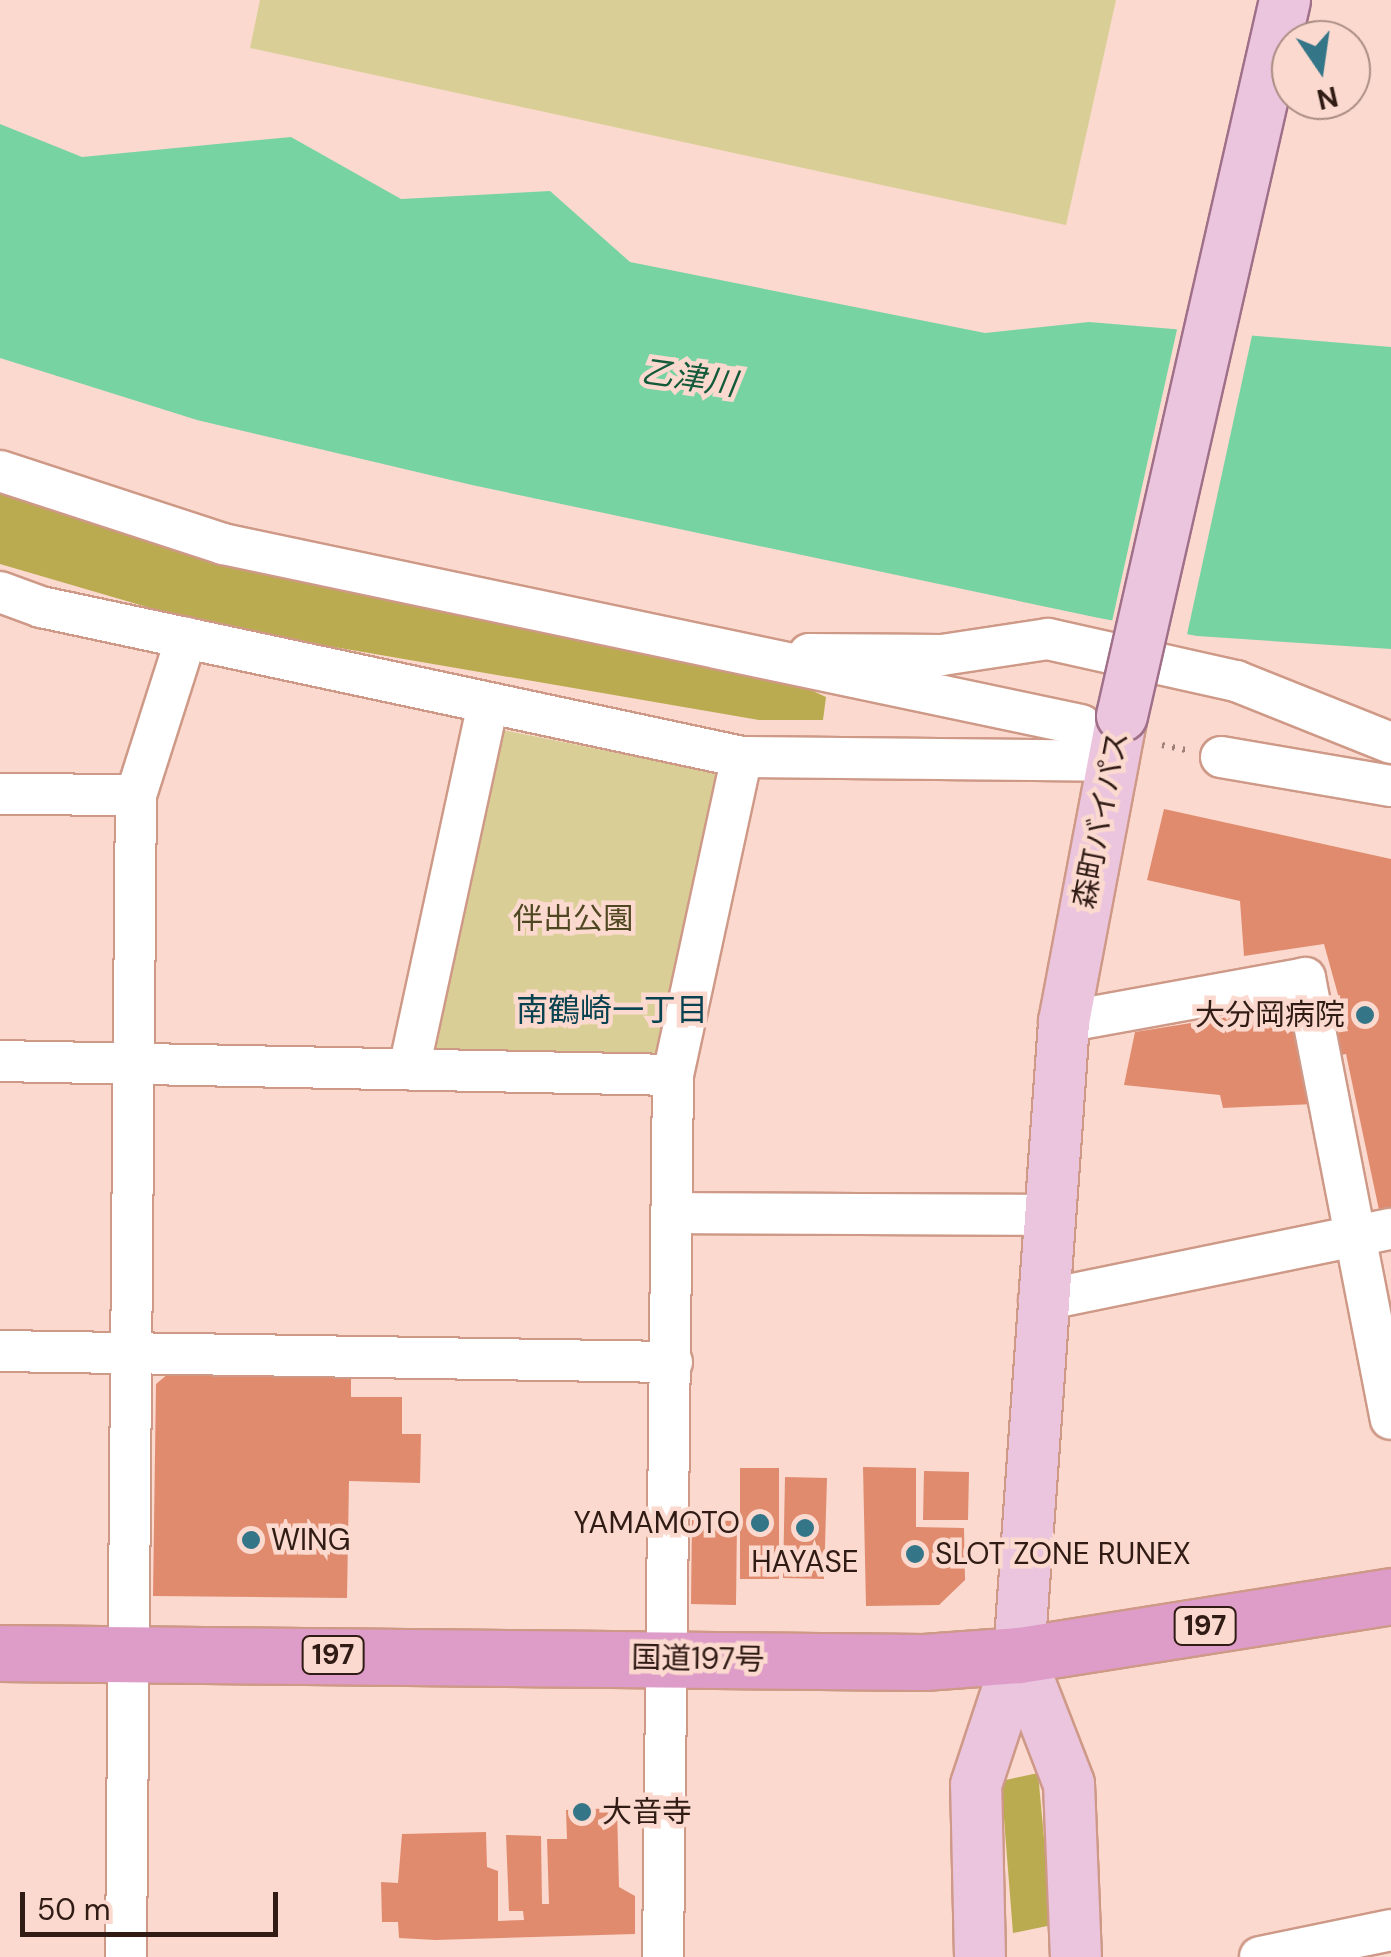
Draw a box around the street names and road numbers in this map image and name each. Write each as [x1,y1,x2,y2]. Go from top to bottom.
street label: 森町バイパス [1066,728,1136,912]
road number: 197 [1172,1603,1238,1649]
road number: 197 [300,1632,366,1678]
street label: 国道197号 [631,1640,765,1678]

